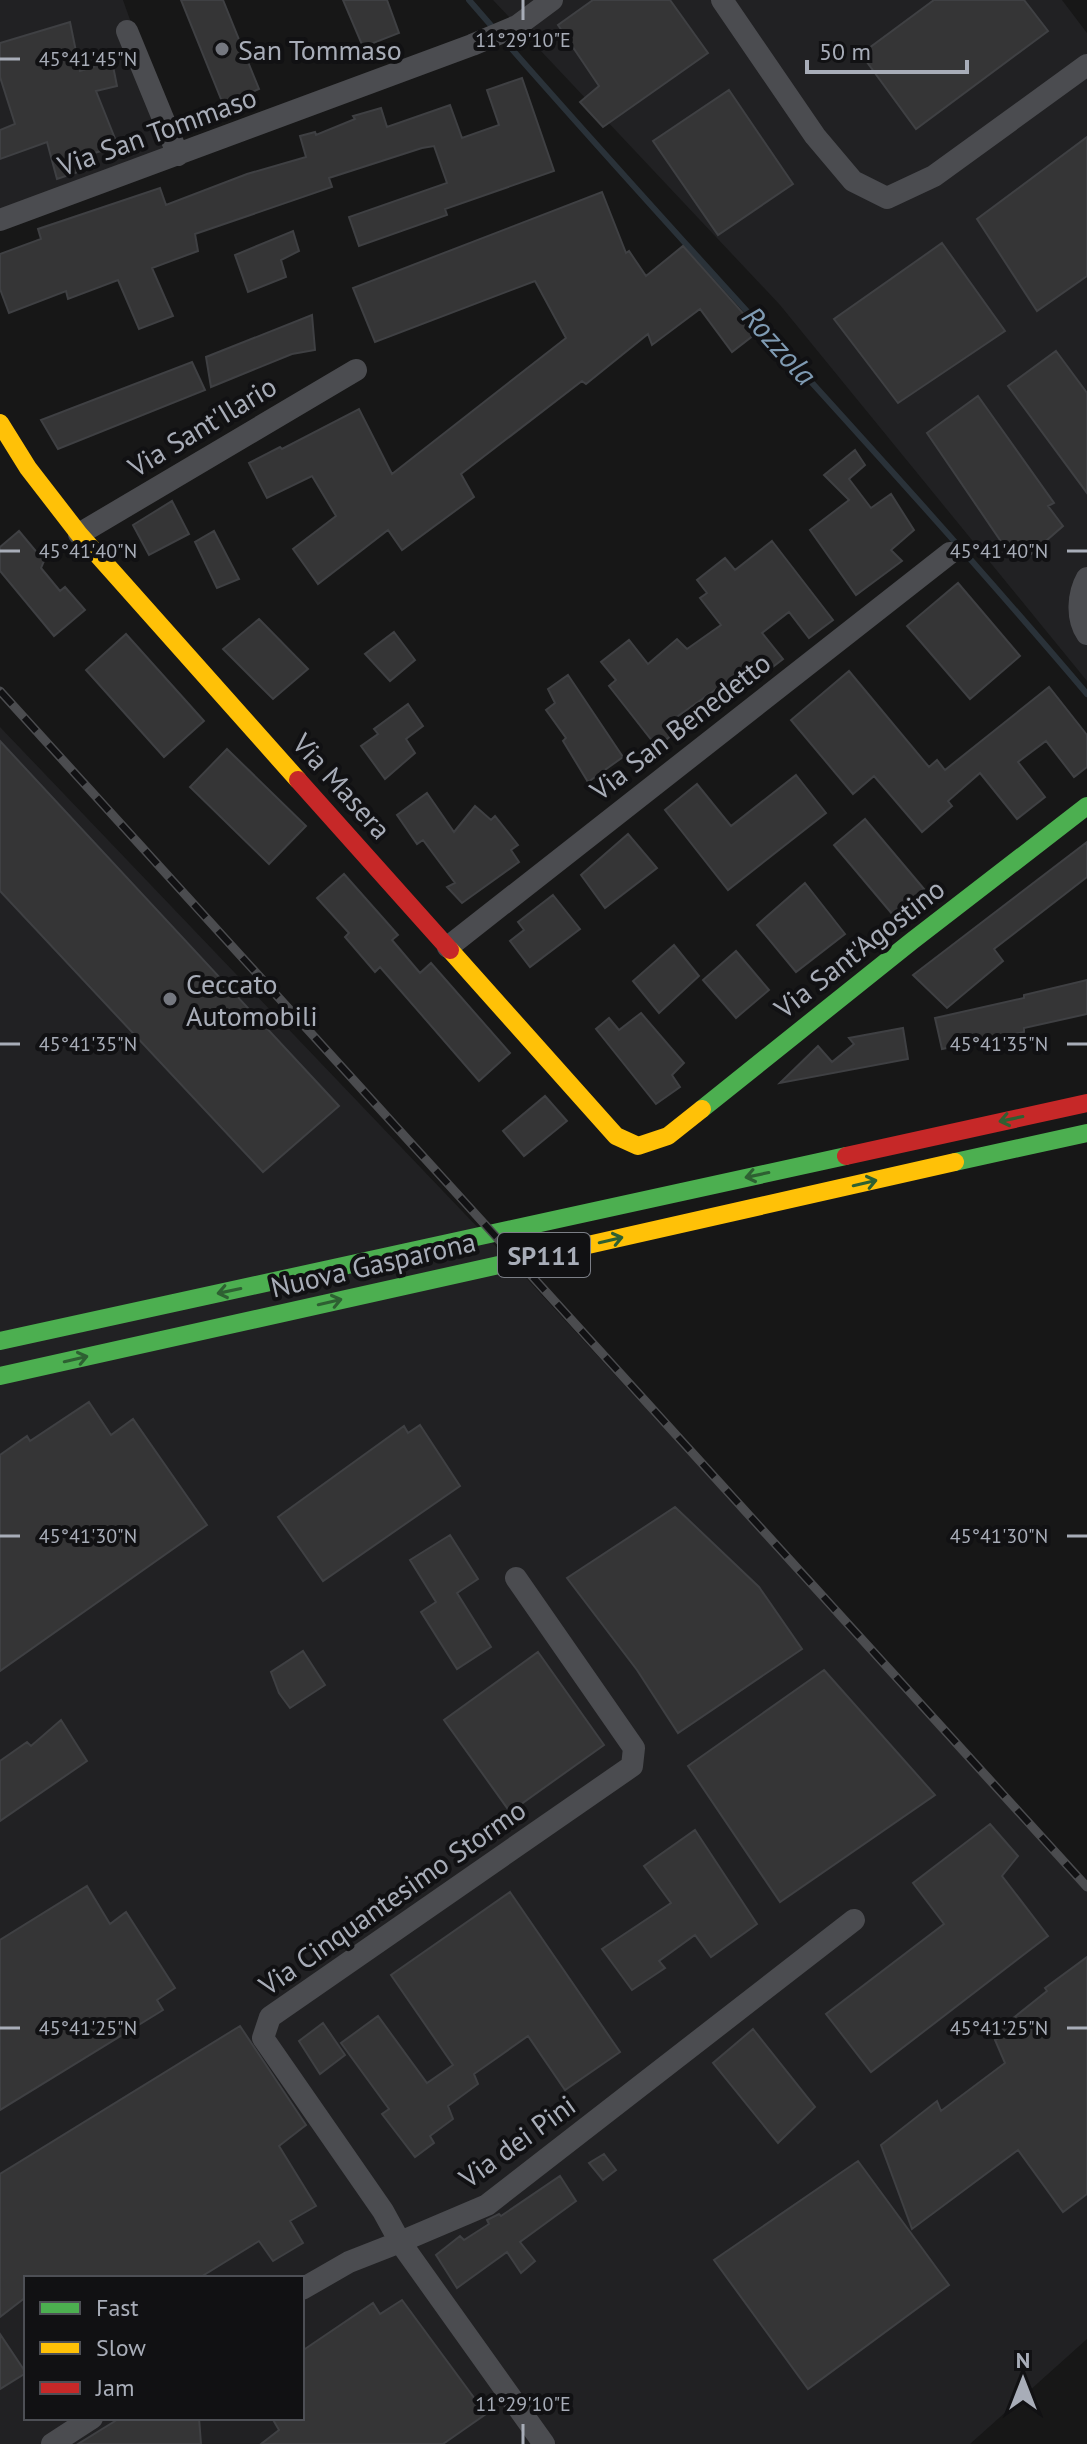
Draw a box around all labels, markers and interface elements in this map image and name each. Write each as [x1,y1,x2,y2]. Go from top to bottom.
scale bar [807,24,967,74]
text: 11°29'10"E [475,27,571,53]
place label: San Tommaso [238,31,402,68]
text: 50 m [819,36,871,67]
marker: San Tommaso [213,40,231,58]
text: 45°41'45"N [39,46,137,72]
street label: Via San Tommaso [52,78,261,184]
water label: Rozzola [734,297,826,393]
street label: Via Sant'Ilario [120,367,283,485]
text: 45°41'40"N [39,538,137,564]
text: 45°41'40"N [950,538,1048,564]
street label: Via San Benedetto [581,644,778,809]
street label: Via Masera [284,724,399,847]
street label: Via Sant'Agostino [766,870,952,1027]
place label: Ceccato Automobili [186,965,318,1034]
marker: Ceccato Automobili [161,990,179,1008]
text: 45°41'35"N [39,1031,137,1057]
text: 45°41'35"N [950,1031,1048,1057]
one-way arrow [998,1112,1024,1127]
one-way arrow [745,1168,770,1183]
one-way arrow [851,1175,877,1190]
street label: Nuova Gasparona [267,1222,479,1306]
one-way arrow [598,1232,623,1247]
road number: SP111 [498,1233,590,1277]
one-way arrow [217,1284,243,1299]
one-way arrow [317,1294,342,1309]
one-way arrow [63,1351,88,1366]
text: 45°41'30"N [39,1523,137,1549]
text: 45°41'30"N [950,1523,1048,1549]
street label: Via Cinquantesimo Stormo [251,1791,533,2004]
text: 45°41'25"N [39,2015,137,2041]
text: 45°41'25"N [950,2015,1048,2041]
street label: Via dei Pini [451,2086,582,2196]
legend [24,2276,304,2420]
text: Fast [96,2292,139,2323]
text: Slow [96,2332,146,2363]
north arrow [983,2340,1063,2420]
text: N [1016,2346,1030,2374]
text: Jam [95,2372,134,2403]
text: 11°29'10"E [475,2391,571,2417]

